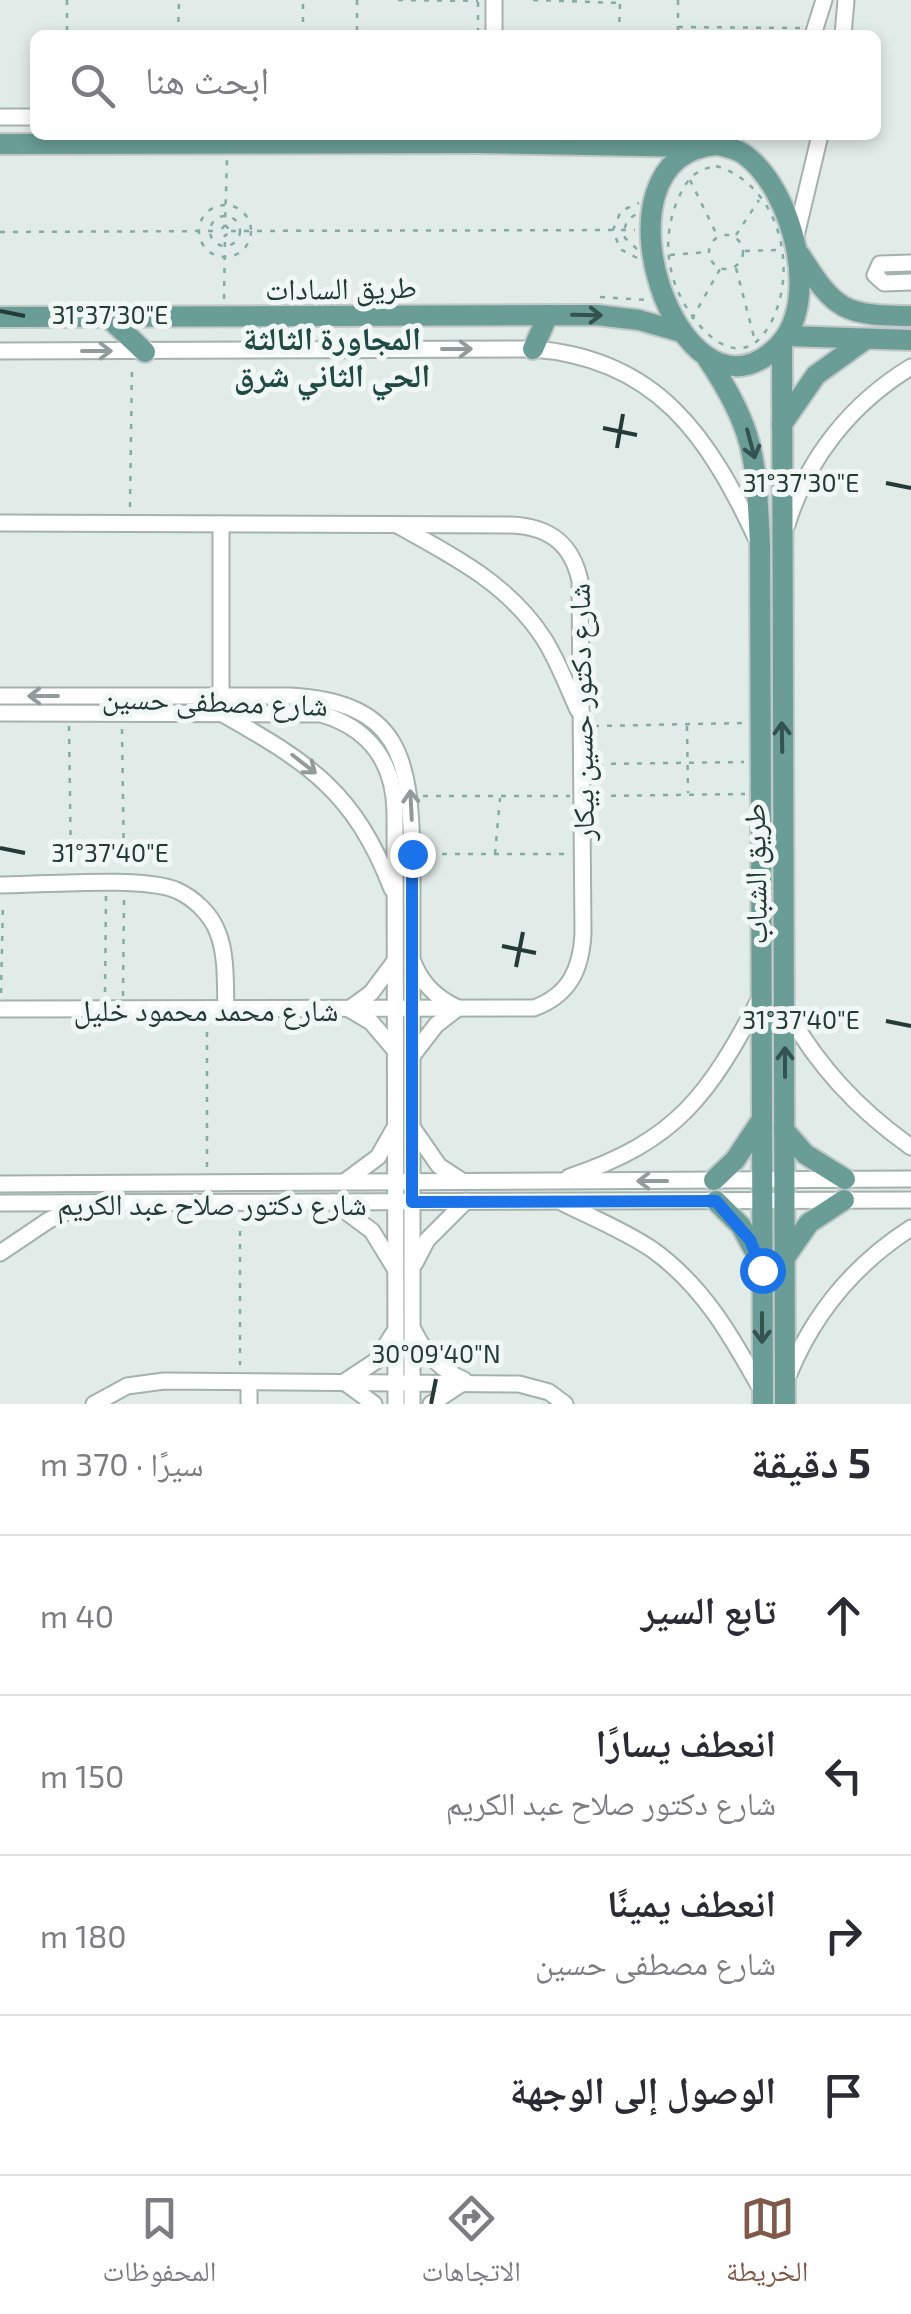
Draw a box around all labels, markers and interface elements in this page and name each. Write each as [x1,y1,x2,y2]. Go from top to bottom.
search box [30,30,881,140]
text: ابحث هنا [145,56,269,102]
icon: search [65,58,120,113]
street label: طريق السادات [265,268,417,308]
text: 31°37'30"E [52,299,168,329]
one-way arrow [571,306,603,325]
district label: المجاورة الثالثة الحي الثاني شرق [234,318,430,401]
one-way arrow [440,340,473,358]
one-way arrow [81,342,113,361]
one-way arrow [742,428,761,459]
text: 31°37'30"E [743,467,859,497]
street label: شارع دكتور حسين بيكار [560,583,603,842]
street label: شارع مصطفى حسين [101,678,328,725]
one-way arrow [28,686,60,706]
one-way arrow [772,721,792,754]
one-way arrow [290,753,317,774]
one-way arrow [401,789,420,821]
street label: طريق الشباب [735,803,775,945]
route end [390,832,436,878]
text: 31°37'40"E [51,837,169,867]
street label: شارع محمد محمود خليل [74,991,338,1030]
text: 31°37'40"E [742,1004,860,1034]
one-way arrow [775,1046,794,1078]
one-way arrow [637,1172,670,1190]
street label: شارع دكتور صلاح عبد الكريم [57,1185,367,1225]
route start [740,1248,786,1294]
one-way arrow [752,1312,772,1344]
text: 30°09'40"N [371,1338,501,1368]
text: 5 دقيقة [751,1436,871,1486]
text: سيرًا · 370 m [40,1444,204,1482]
text: تابع السير [641,1586,776,1632]
icon: ahead [816,1588,871,1643]
text: 40 m [40,1596,114,1634]
text: انعطف يسارًا [595,1719,776,1765]
icon: left [816,1748,871,1803]
text: 150 m [40,1756,124,1794]
text: شارع دكتور صلاح عبد الكريم [446,1783,776,1821]
text: انعطف يمينًا [607,1879,776,1925]
icon: right [816,1908,871,1963]
text: 180 m [40,1916,127,1954]
text: شارع مصطفى حسين [535,1943,776,1981]
text: الوصول إلى الوجهة [510,2066,776,2112]
icon: arrive [816,2068,871,2123]
tab: المحفوظات [103,2191,216,2299]
tab: الاتجاهات [422,2191,521,2299]
tab: الخريطة [726,2191,808,2299]

